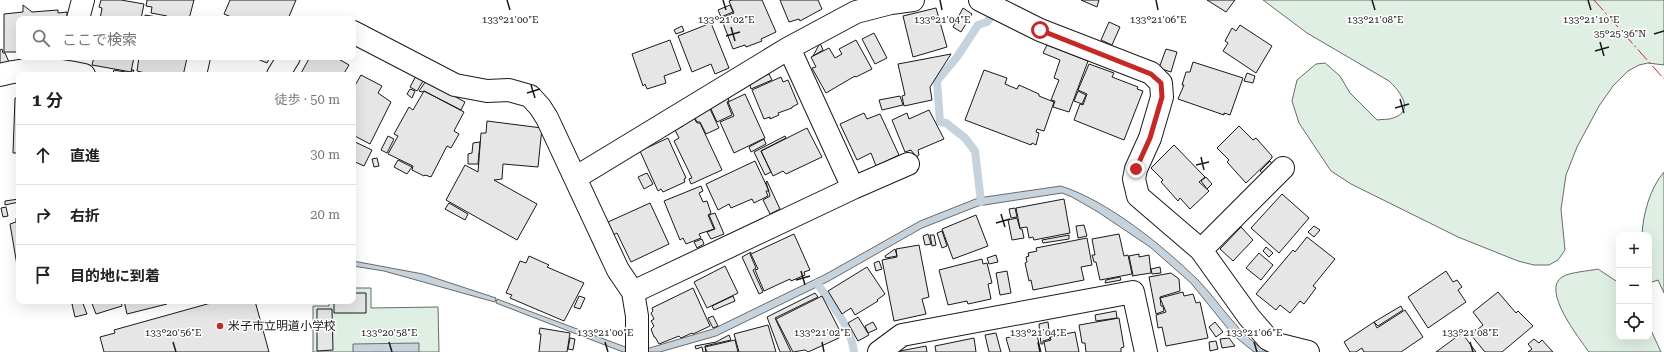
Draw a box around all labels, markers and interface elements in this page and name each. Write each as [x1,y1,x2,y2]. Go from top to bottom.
text: 133°21'00"E [482,14,538,25]
text: 133°21'02"E [698,14,754,25]
text: 133°21'04"E [914,14,970,25]
text: 133°21'06"E [1130,14,1186,25]
text: 133°21'08"E [1347,14,1403,25]
text: 133°21'10"E [1563,14,1619,25]
search box [16,16,356,60]
route start [1031,21,1049,39]
icon: search [30,27,52,49]
text: 35°25'36"N [1594,28,1646,39]
text: ここで検索 [62,31,137,49]
text: 1 分 [32,90,63,110]
text: 徒歩 · 50 m [274,92,340,107]
icon: ahead [32,144,54,166]
text: 直進 [70,147,100,165]
text: 30 m [310,147,340,162]
route end [1127,160,1145,178]
icon: right [32,204,54,226]
text: 右折 [70,207,100,225]
text: 20 m [310,207,340,222]
map controls [1616,232,1652,340]
button: + [1616,232,1652,268]
icon: arrive [32,264,54,286]
text: 目的地に到着 [70,267,160,285]
button: − [1616,268,1652,304]
button: locate [1616,304,1652,340]
place label: 米子市立明道小学校 [228,319,336,333]
marker: 米子市立明道小学校 [215,321,225,331]
text: 133°20'56"E [145,327,201,338]
text: 133°20'58"E [361,327,417,338]
text: 133°21'00"E [577,327,633,338]
text: 133°21'02"E [794,327,850,338]
text: 133°21'04"E [1010,327,1066,338]
text: 133°21'06"E [1226,327,1282,338]
text: 133°21'08"E [1442,327,1498,338]

